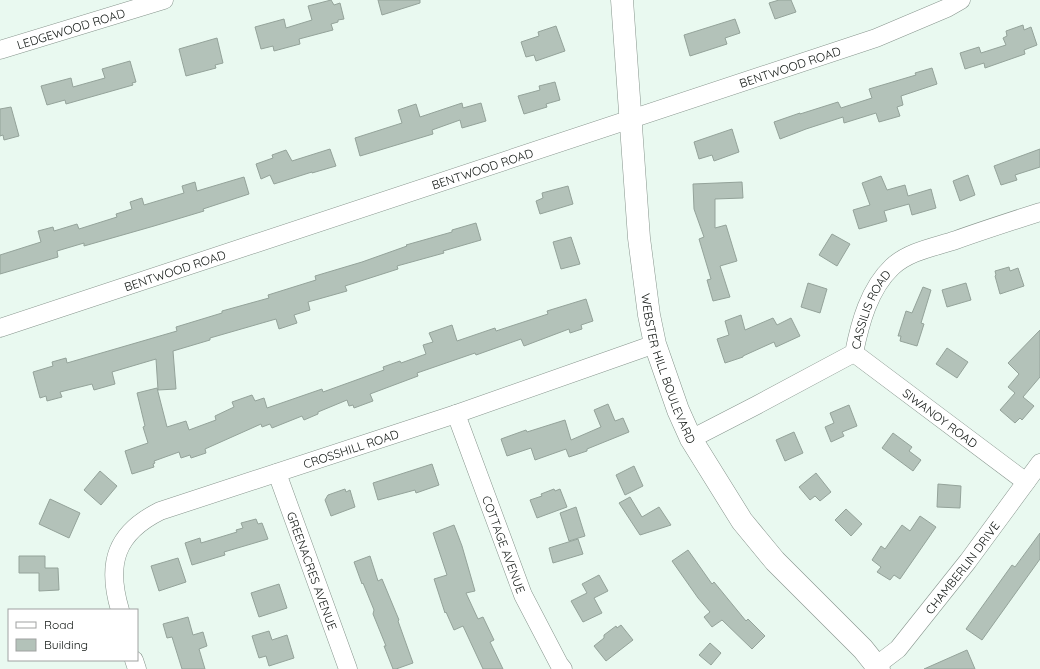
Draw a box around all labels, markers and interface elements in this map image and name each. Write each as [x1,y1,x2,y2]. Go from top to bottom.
street label: LEDGEWOOD ROAD [15,5,127,52]
street label: BENTWOOD ROAD [737,43,843,90]
street label: BENTWOOD ROAD [430,144,535,192]
street label: BENTWOOD ROAD [122,246,228,294]
street label: CASSILIS ROAD [847,266,894,351]
street label: WEBSTER HILL BOULEVARD [639,292,700,446]
street label: SIWANOY ROAD [900,385,981,451]
street label: CROSSHILL ROAD [301,426,401,471]
street label: COTTAGE AVENUE [479,494,529,595]
street label: GREENACRES AVENUE [284,510,341,632]
street label: CHAMBERLIN DRIVE [922,518,1002,617]
legend [8,609,138,661]
text: Road [44,617,74,632]
text: Building [44,637,88,652]

